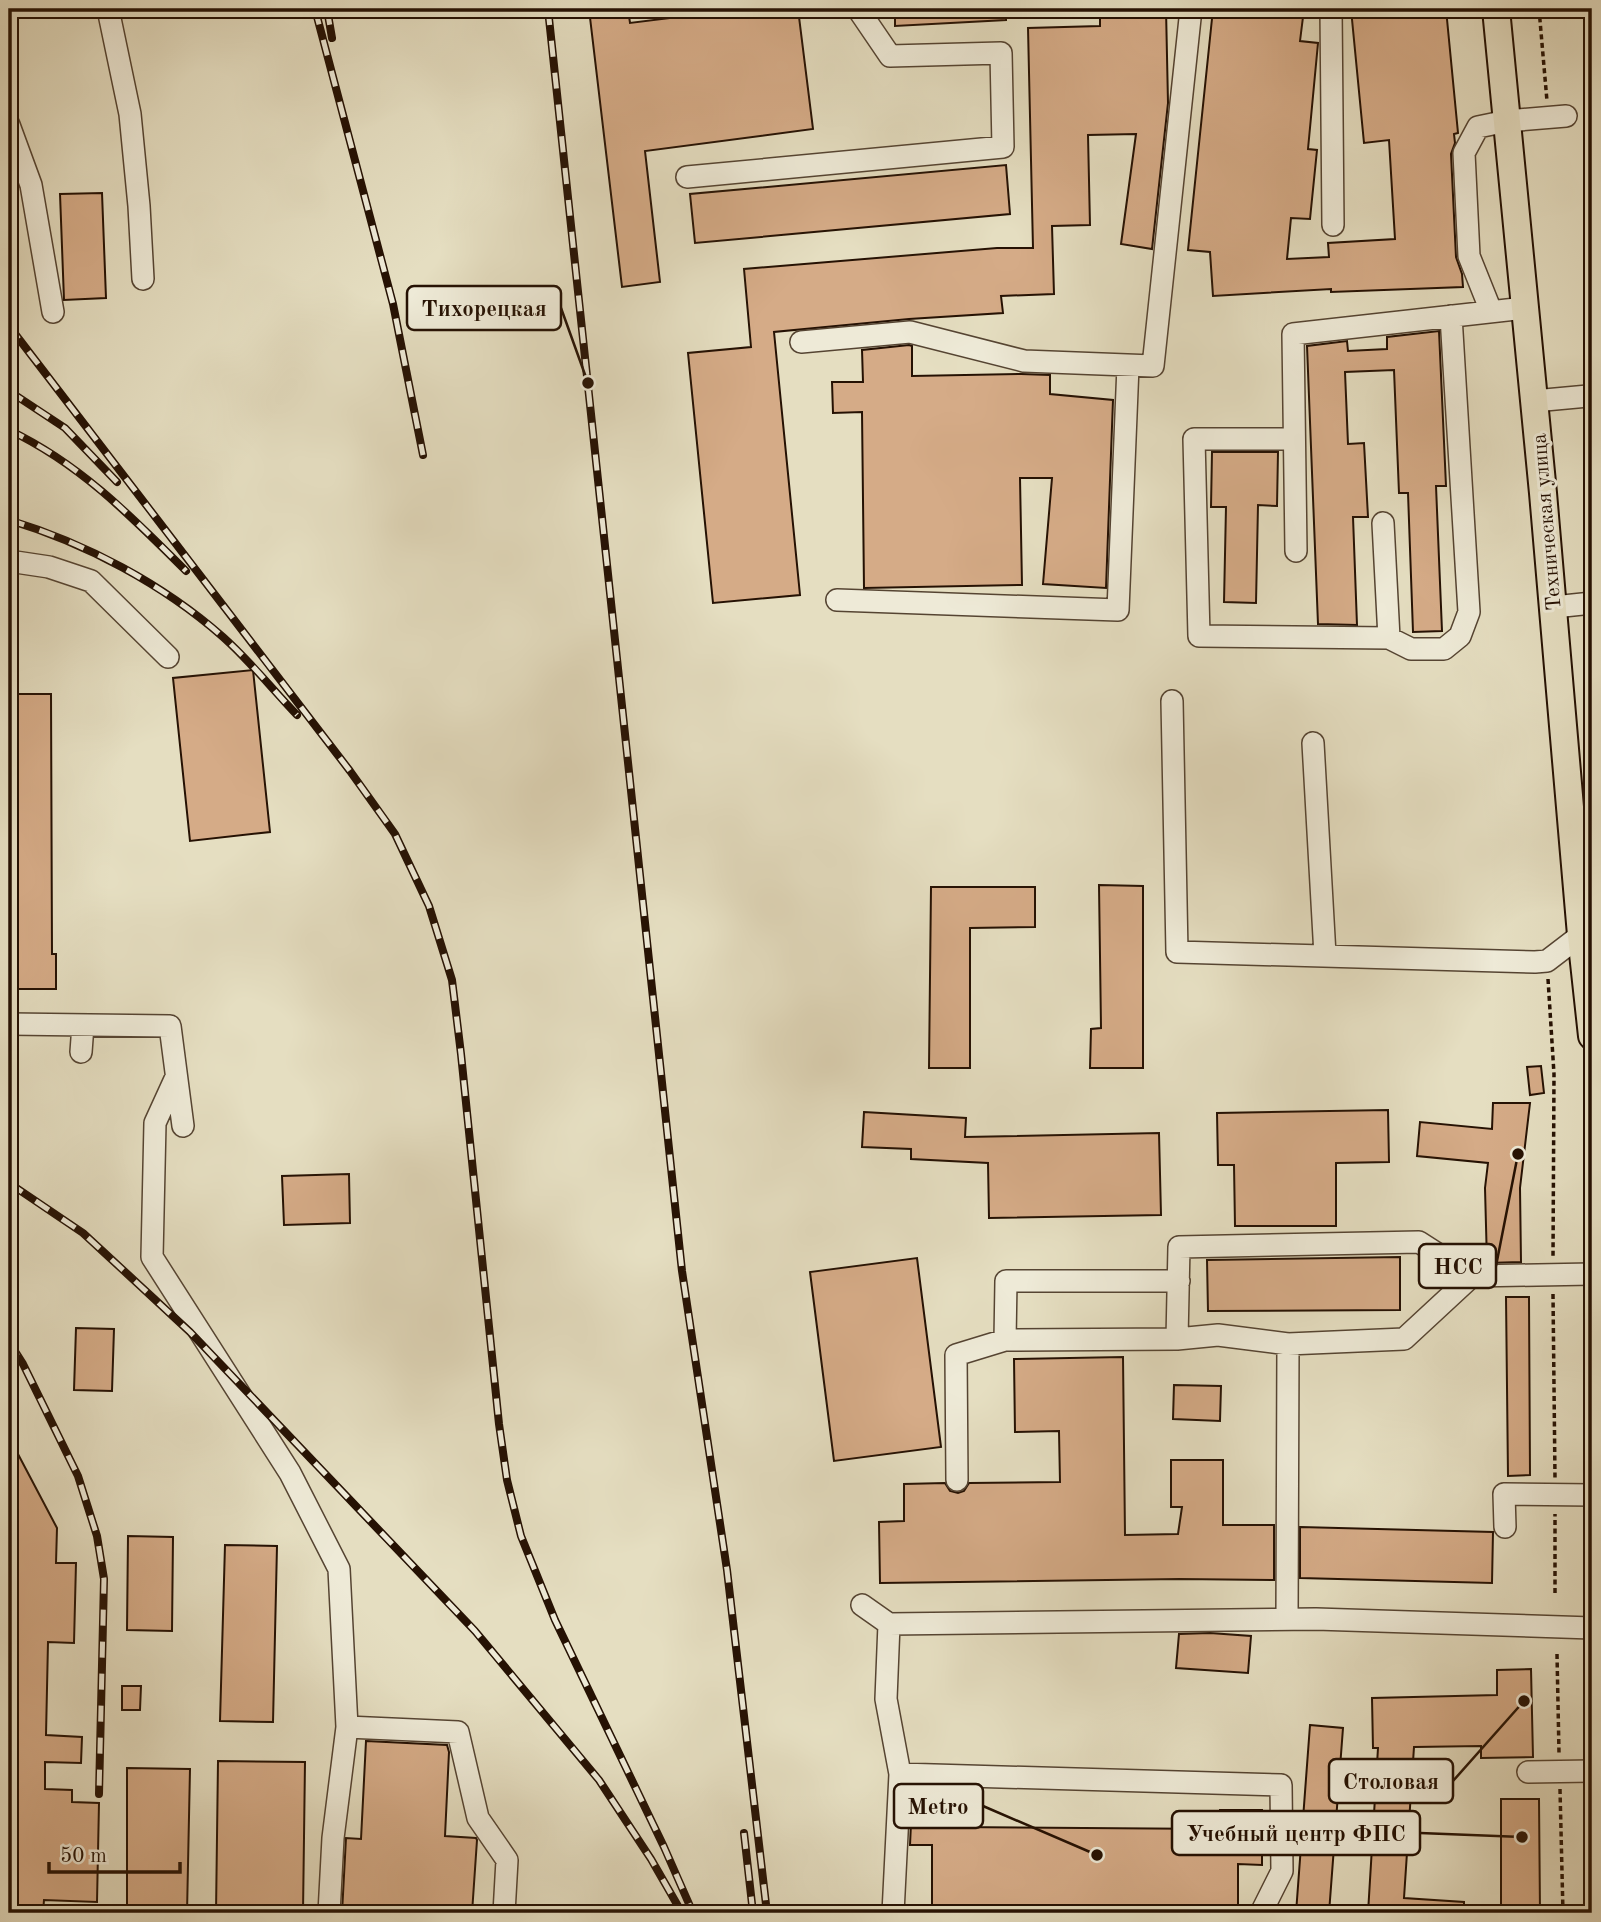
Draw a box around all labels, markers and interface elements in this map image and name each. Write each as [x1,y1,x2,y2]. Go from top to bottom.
callout: Тихорецкая [407,286,561,330]
text: Тихорецкая [421,298,547,321]
street label: Техническая улица [1529,432,1566,611]
callout: НСС [1419,1244,1496,1288]
text: НСС [1433,1256,1483,1279]
callout: Столовая [1329,1759,1453,1803]
text: Столовая [1343,1771,1439,1794]
callout: Metro [894,1784,983,1828]
text: Metro [907,1796,969,1819]
callout: Учебный центр ФПС [1172,1811,1420,1855]
text: Учебный центр ФПС [1186,1823,1406,1846]
scale bar [49,1831,180,1875]
text: 50 m [60,1846,107,1867]

